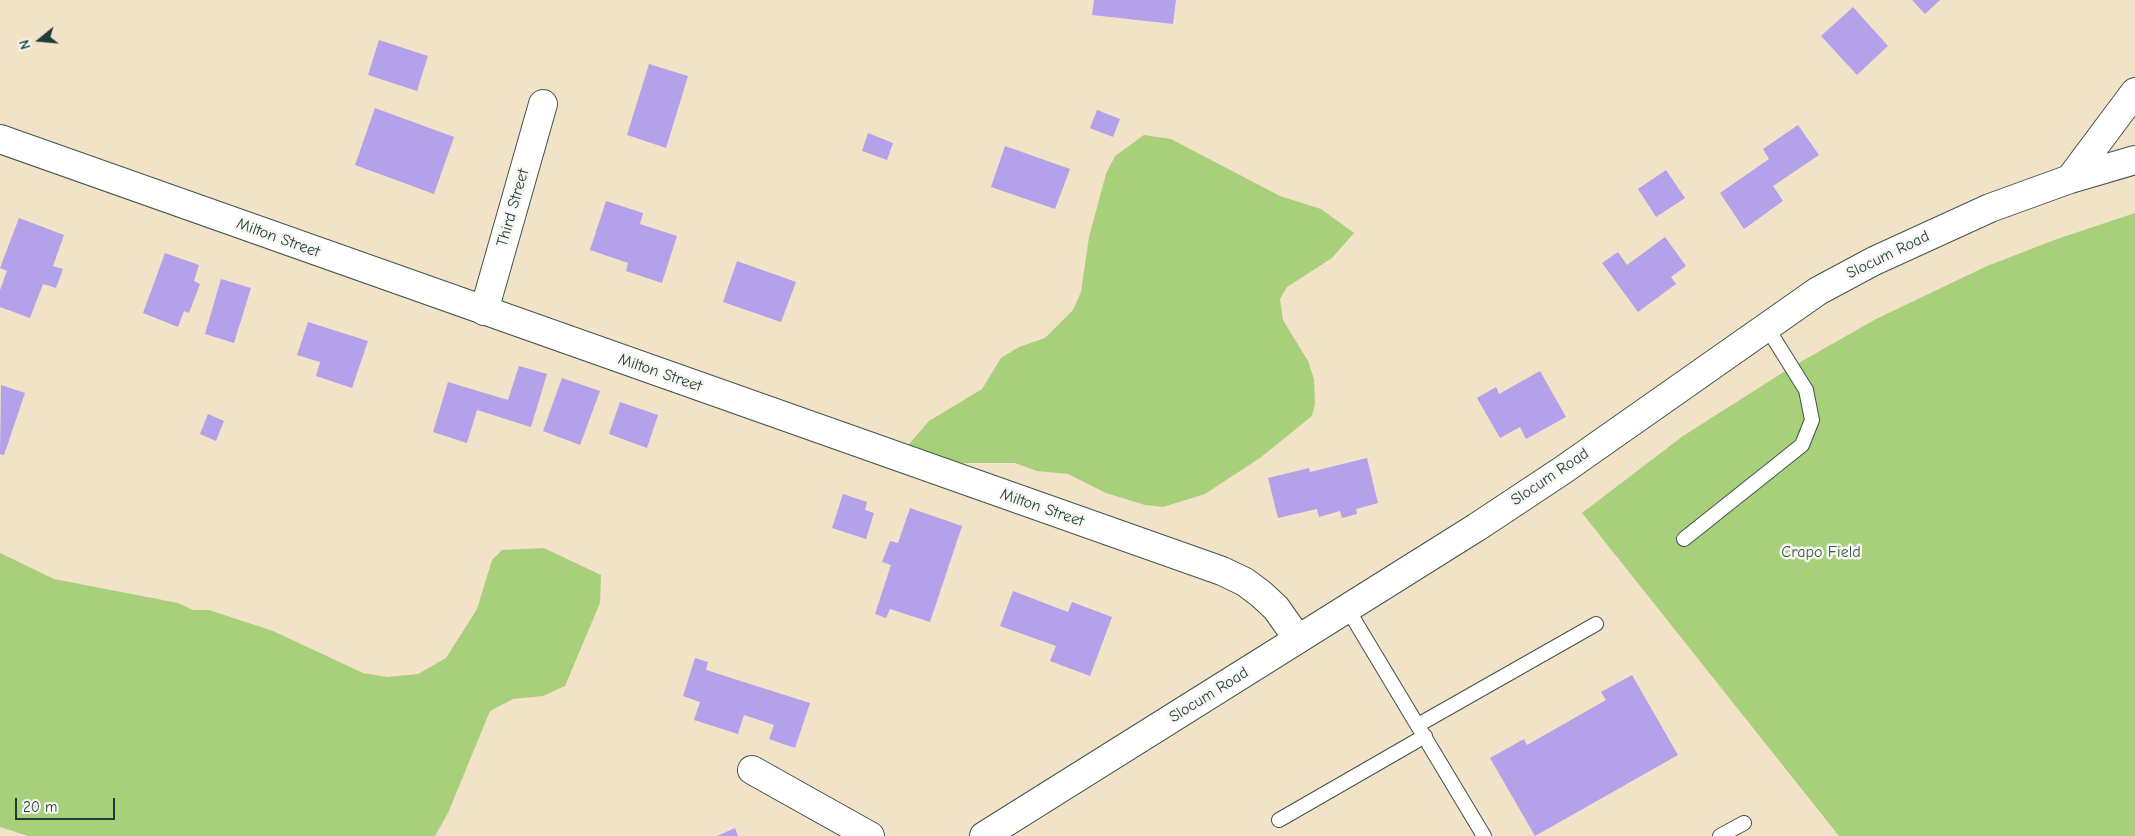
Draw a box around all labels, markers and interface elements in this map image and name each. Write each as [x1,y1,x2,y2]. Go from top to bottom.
north arrow [15,15,65,65]
text: N [16,38,35,51]
street label: Third Street [493,167,533,249]
street label: Milton Street [234,214,322,262]
street label: Slocum Road [1843,227,1933,283]
street label: Milton Street [616,350,704,396]
street label: Slocum Road [1507,444,1593,510]
street label: Milton Street [998,485,1086,531]
park label: Crapo Field [1781,542,1861,562]
street label: Slocum Road [1166,663,1252,727]
scale bar [18,788,118,820]
text: 20 m [23,798,57,816]

